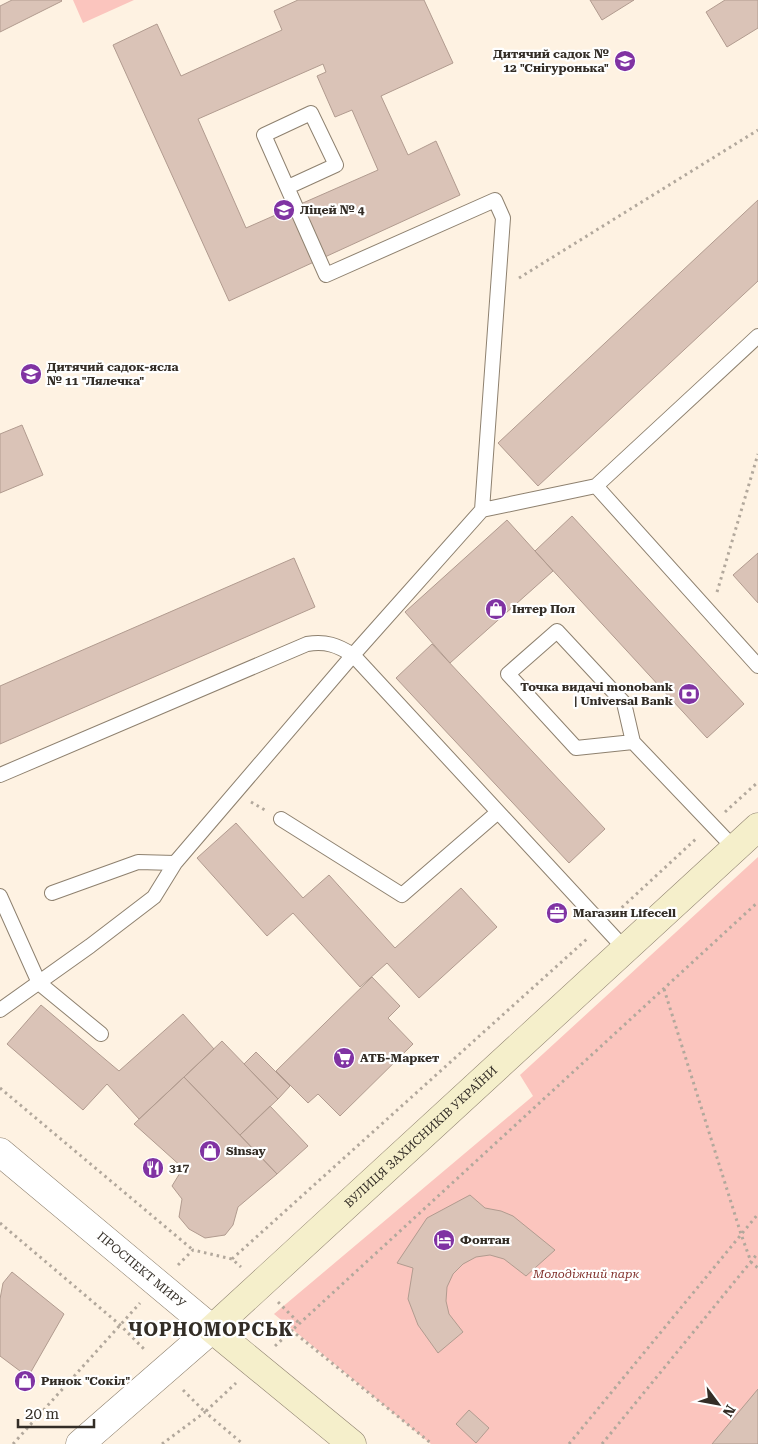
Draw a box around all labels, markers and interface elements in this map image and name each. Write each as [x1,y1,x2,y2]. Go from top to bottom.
place label: Дитячий садок № 12 "Снігуронька" [493,47,609,75]
school or university icon: Дитячий садок № 12 "Снігуронька" [613,49,637,73]
school or university icon: Ліцей № 4 [272,198,296,222]
place label: Ліцей № 4 [300,203,365,217]
place label: Дитячий садок-ясла № 11 "Лялечка" [47,360,178,388]
school or university icon: Дитячий садок-ясла № 11 "Лялечка" [19,362,43,386]
shop icon: Інтер Пол [484,597,508,621]
place label: Інтер Пол [512,602,576,616]
place label: Точка видачі monobank | Universal Bank [520,680,674,708]
bank icon: Точка видачі monobank | Universal Bank [677,682,701,706]
office icon: Магазин Lifecell [545,901,569,925]
place label: Магазин Lifecell [573,906,676,920]
supermarket icon: АТБ-Маркет [332,1046,356,1070]
place label: АТБ-Маркет [360,1051,439,1065]
street label: ВУЛИЦЯ ЗАХИСНИКІВ УКРАЇНИ [342,1063,500,1211]
shop icon: Sinsay [198,1139,222,1163]
place label: Sinsay [226,1144,267,1158]
restaurant icon: 317 [141,1156,165,1180]
place label: 317 [169,1161,189,1175]
hotel icon: Фонтан [432,1228,456,1252]
street label: ПРОСПЕКТ МИРУ [94,1229,189,1311]
place label: Фонтан [460,1233,510,1247]
park label: Молодіжний парк [532,1267,639,1281]
district label: ЧОРНОМОРСЬК [128,1319,294,1340]
shop icon: Ринок "Сокіл" [13,1369,37,1393]
place label: Ринок "Сокіл" [41,1374,130,1388]
north arrow [693,1379,743,1429]
scale bar [18,1396,94,1428]
text: N [719,1402,739,1420]
text: 20 m [25,1405,60,1423]

